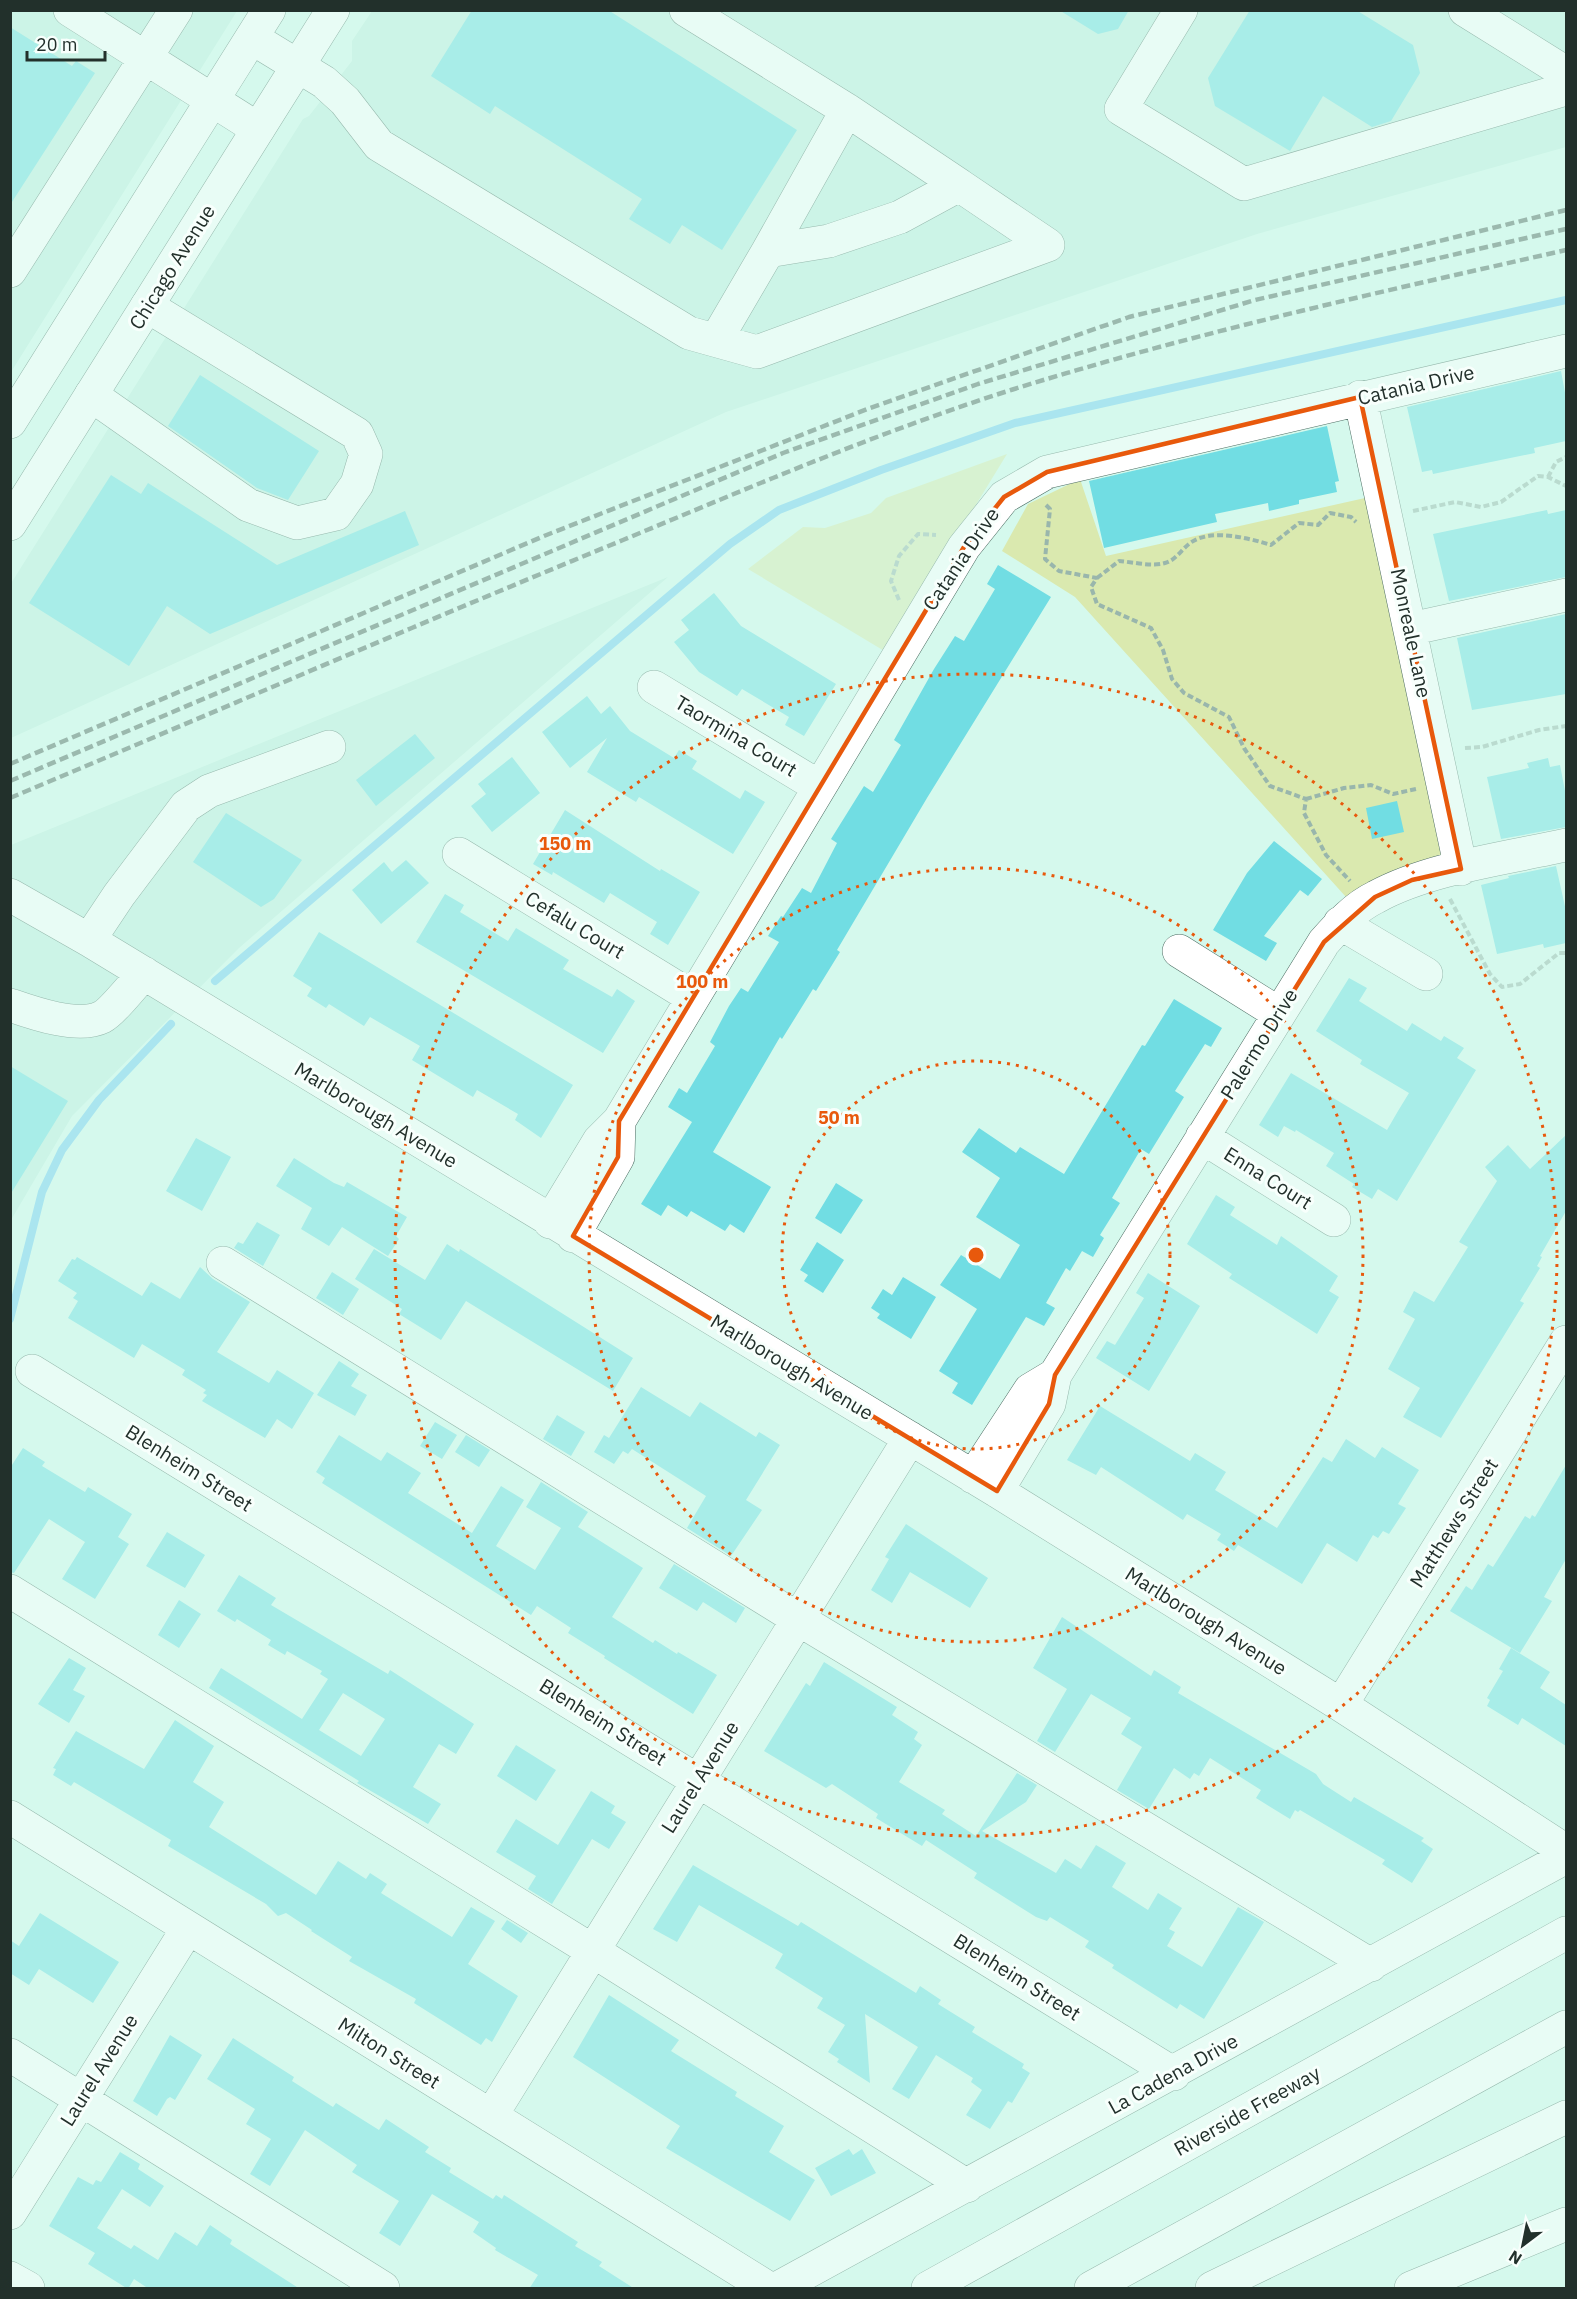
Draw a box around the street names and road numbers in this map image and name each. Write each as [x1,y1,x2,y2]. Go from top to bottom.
street label: Chicago Avenue [122,199,221,334]
street label: Catania Drive [1355,358,1477,411]
street label: Catania Drive [916,502,1005,616]
street label: Monreale Lane [1385,566,1438,700]
street label: Taormina Court [670,688,802,783]
street label: Cefalu Court [521,884,630,965]
street label: Palermo Drive [1214,983,1303,1104]
street label: Marlborough Avenue [290,1055,463,1174]
street label: Enna Court [1219,1140,1317,1215]
street label: Marlborough Avenue [706,1307,879,1426]
street label: Blenheim Street [121,1418,258,1518]
street label: Matthews Street [1403,1453,1504,1593]
street label: Marlborough Avenue [1120,1560,1292,1681]
street label: Blenheim Street [535,1672,672,1772]
street label: Laurel Avenue [654,1716,745,1838]
street label: Blenheim Street [949,1927,1086,2027]
street label: Laurel Avenue [53,2009,144,2131]
street label: Milton Street [333,2010,445,2095]
street label: La Cadena Drive [1103,2027,1242,2120]
street label: Riverside Freeway [1169,2059,1325,2162]

